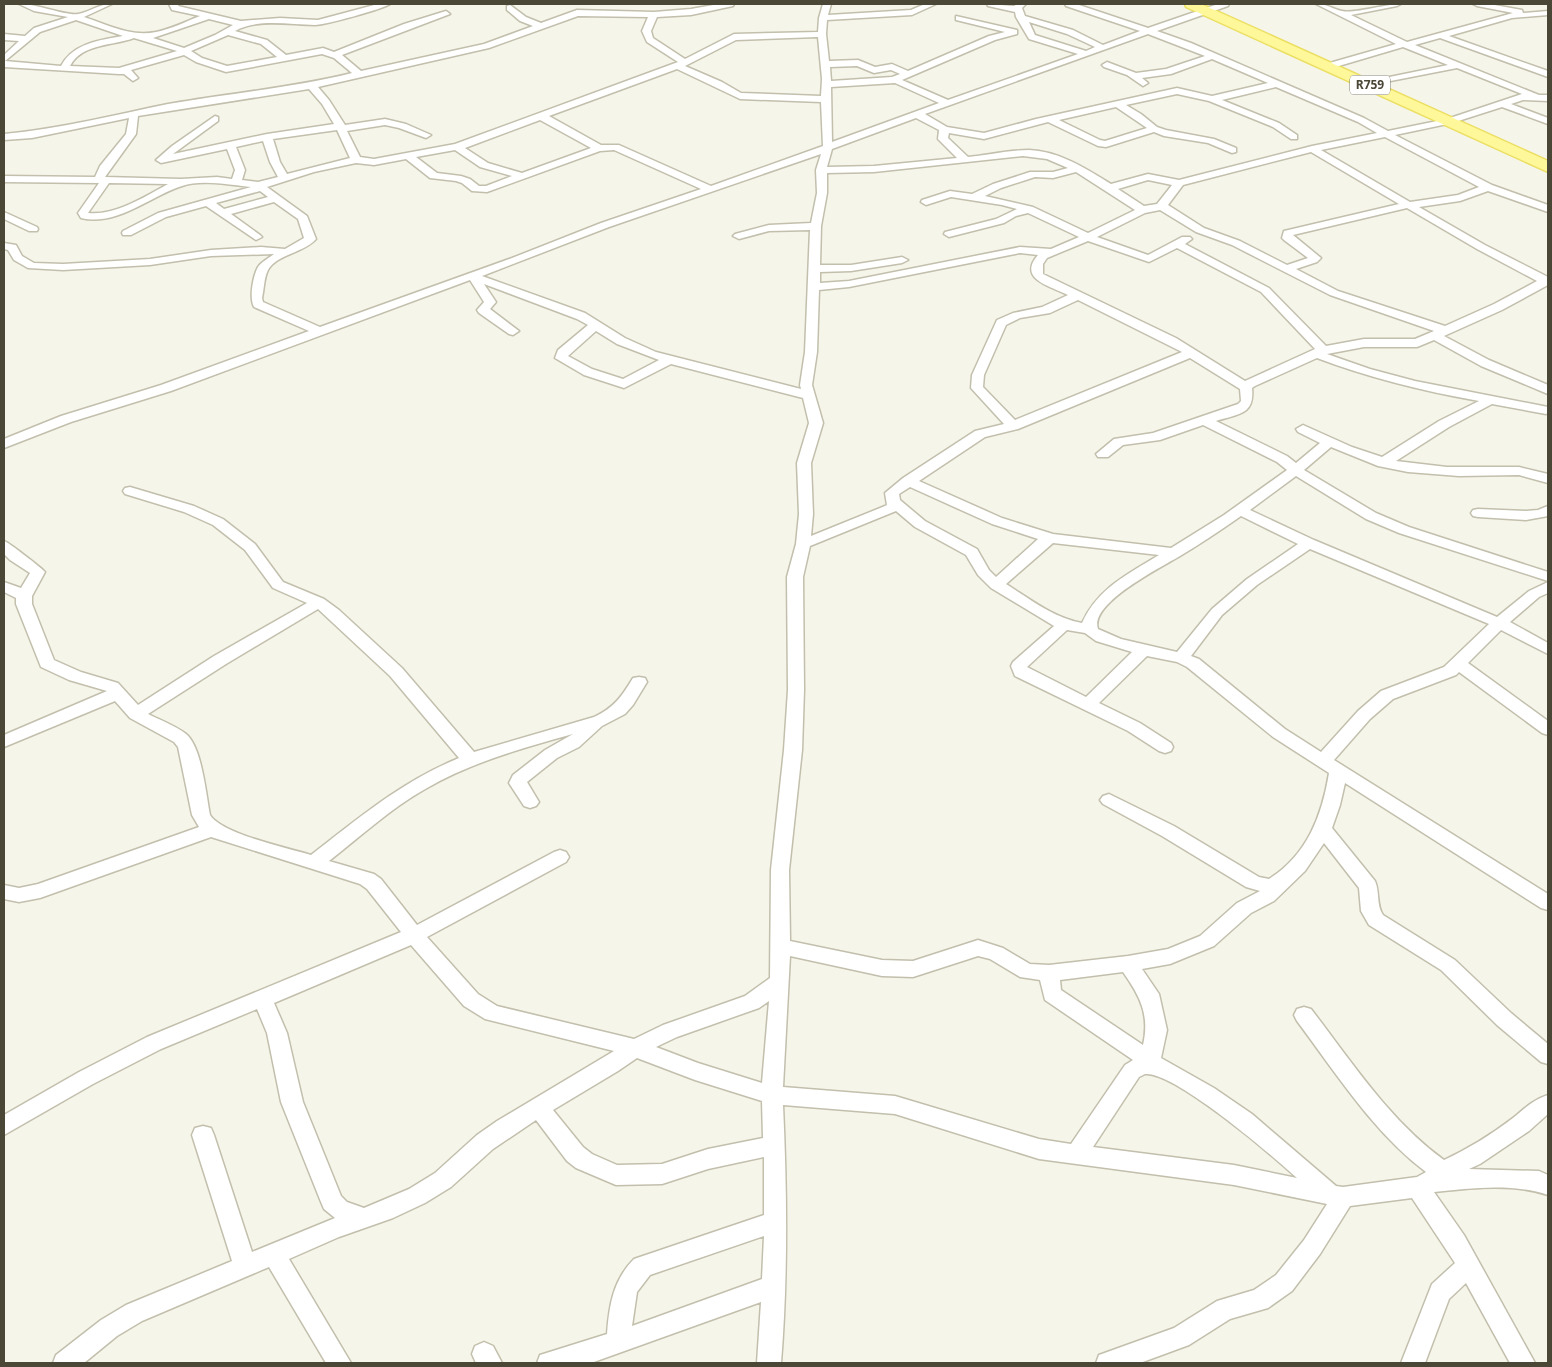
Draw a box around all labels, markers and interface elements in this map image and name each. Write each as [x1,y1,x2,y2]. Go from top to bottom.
road number: R759 [1350,76,1390,94]

